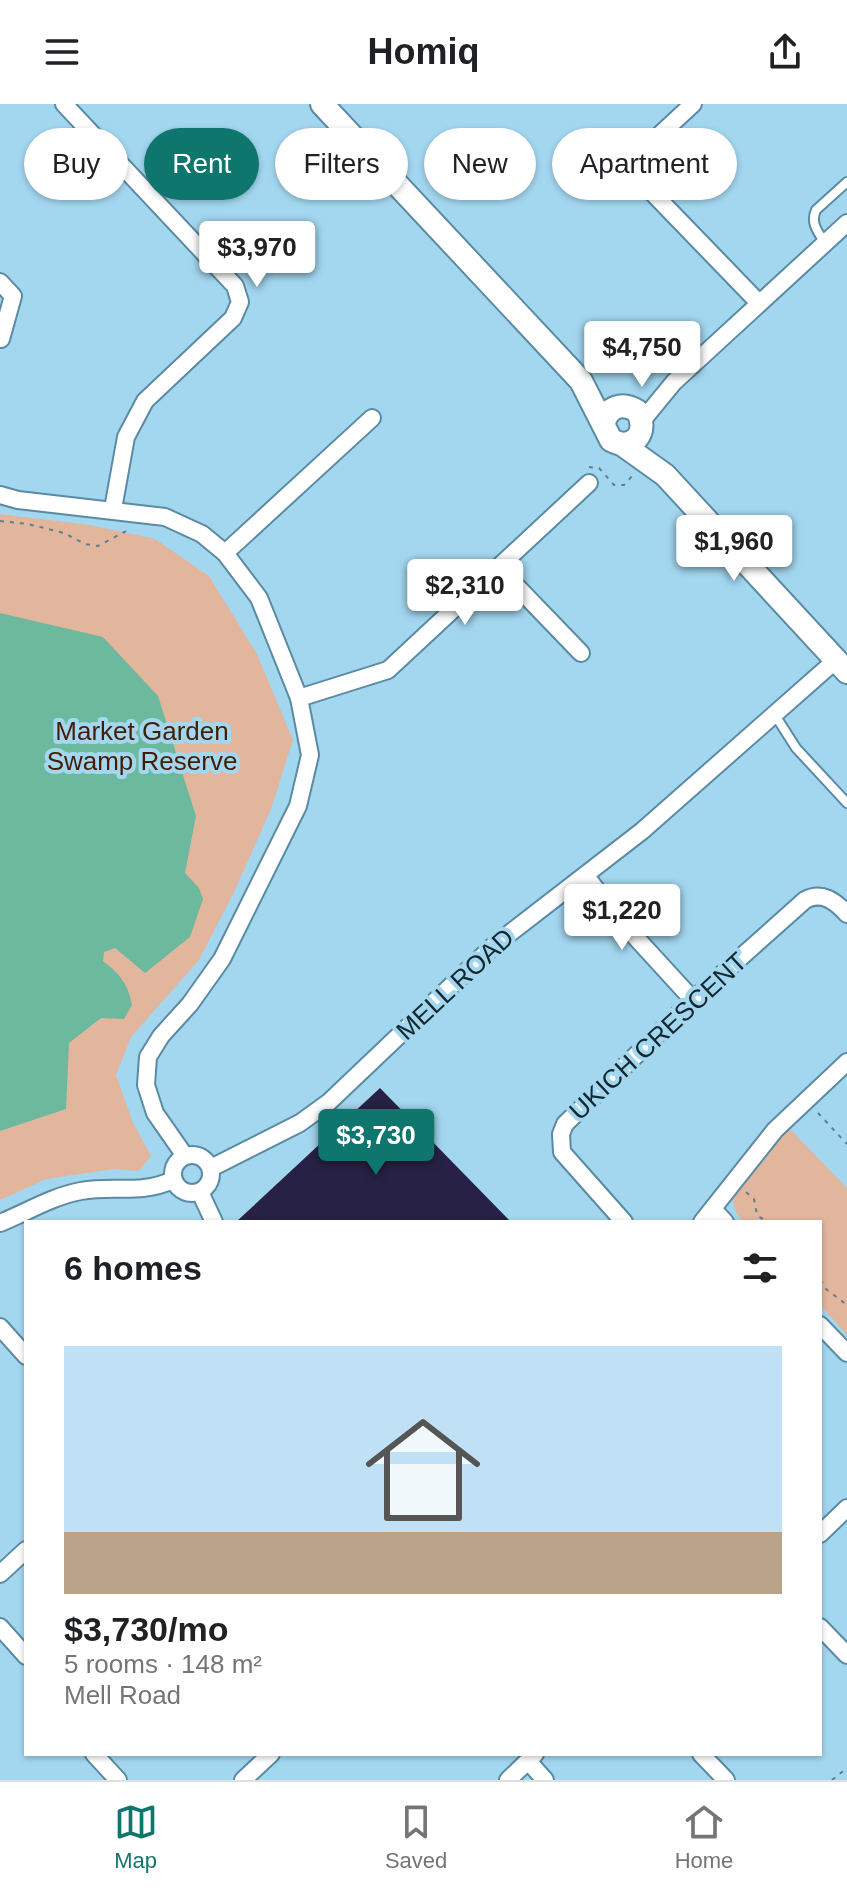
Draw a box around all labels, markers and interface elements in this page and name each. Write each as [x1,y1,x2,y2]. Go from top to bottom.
icon: menu [40,30,84,74]
icon: share [763,30,807,74]
text: Homiq [368,31,480,72]
chip: Buy [24,128,128,200]
chip: Rent [144,128,259,200]
chip: Filters [275,128,408,200]
chip: New [424,128,536,200]
chip: Apartment [552,128,737,200]
pin: $3,970 [192,221,322,289]
text: $3,970 [217,232,297,262]
pin: $4,750 [577,321,707,389]
text: $4,750 [602,332,682,362]
pin: $1,960 [669,515,799,583]
text: $1,960 [694,526,774,556]
pin: $2,310 [400,559,530,627]
text: $2,310 [425,570,505,600]
park label: Market Garden Swamp Reserve [47,716,237,776]
pin: $1,220 [557,884,687,952]
text: $1,220 [582,895,662,925]
street label: MELL ROAD [390,922,520,1046]
street label: UKICH CRESCENT [563,946,753,1126]
pin: $3,730 [311,1109,441,1177]
text: $3,730 [336,1120,416,1150]
icon: filters [738,1246,782,1290]
text: 6 homes [64,1249,202,1287]
icon: home [351,1398,495,1542]
text: $3,730/mo [64,1610,228,1648]
text: 5 rooms · 148 m² [64,1649,262,1679]
text: Mell Road [64,1680,181,1710]
tab: Map [114,1800,158,1874]
tab: Saved [385,1800,447,1874]
tab: Home [675,1800,733,1874]

